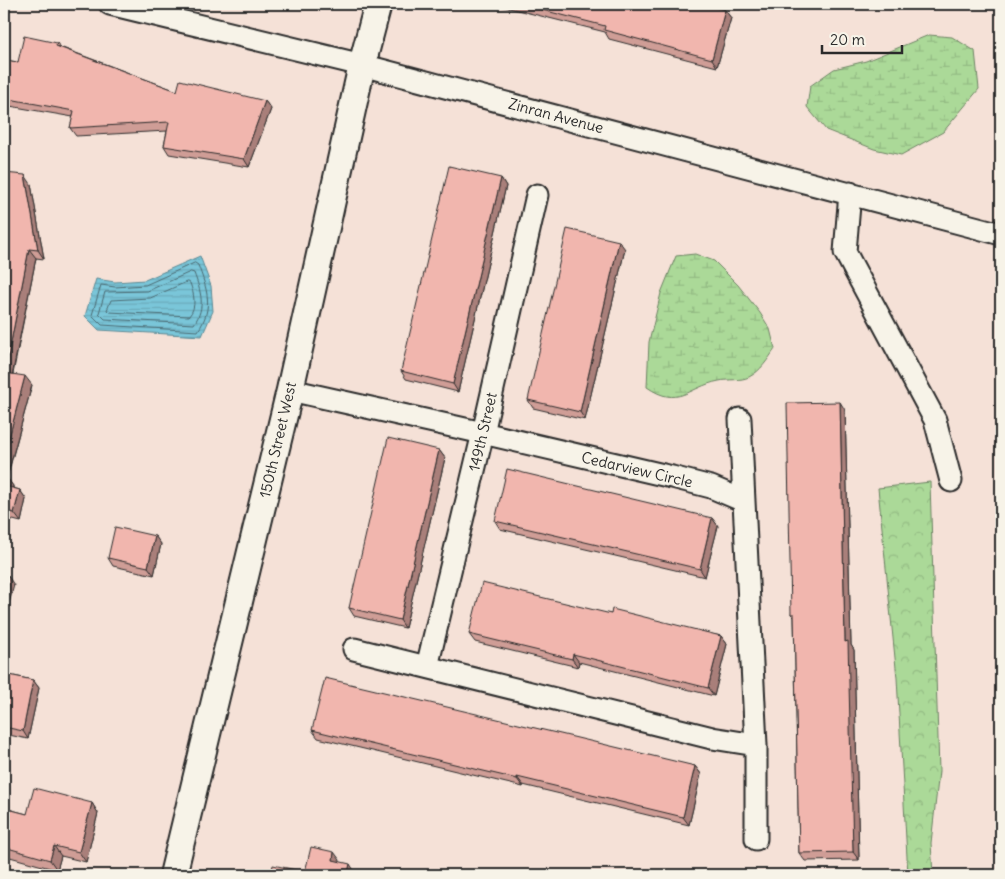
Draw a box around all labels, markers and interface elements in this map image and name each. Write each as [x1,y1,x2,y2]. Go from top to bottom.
scale bar [822,22,902,54]
text: 20 m [830,30,865,49]
street label: Zinran Avenue [507,94,606,137]
street label: 150th Street West [255,380,300,500]
street label: 149th Street [464,390,501,473]
street label: Cedarview Circle [580,447,695,492]

